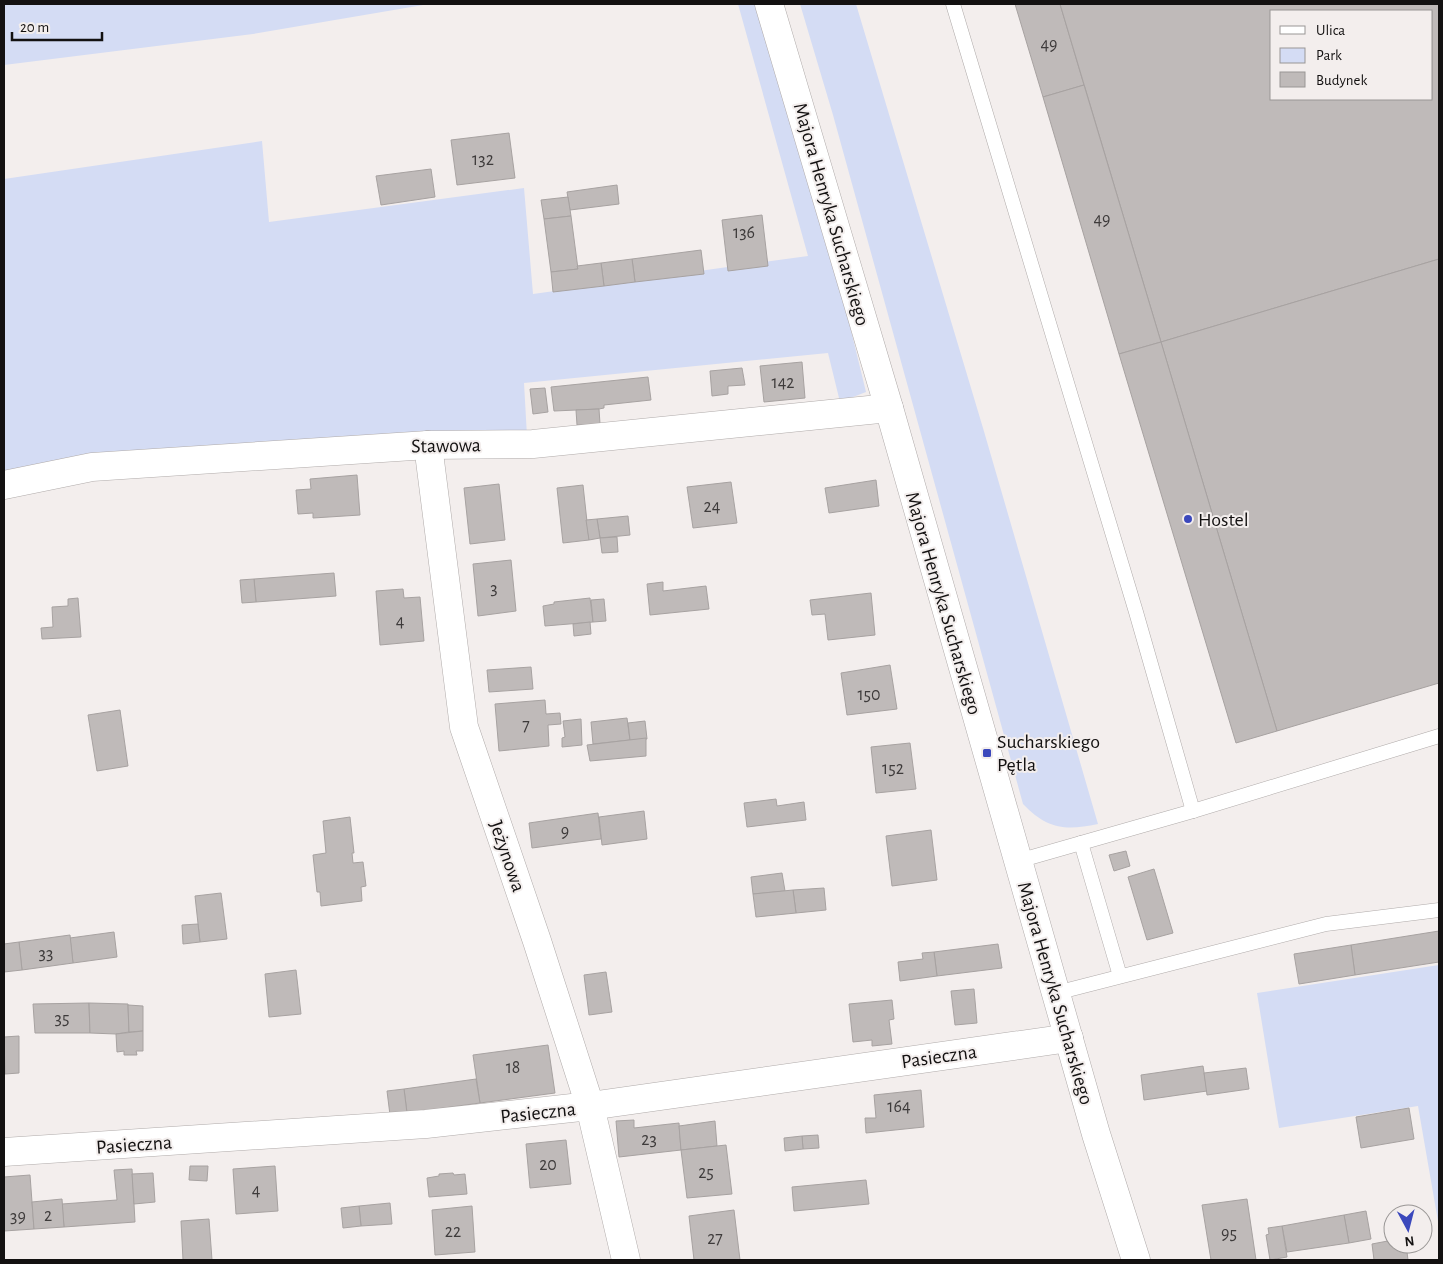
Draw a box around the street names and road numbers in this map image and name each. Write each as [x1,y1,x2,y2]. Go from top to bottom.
street label: Majora Henryka Sucharskiego [790,101,872,328]
street label: Stawowa [411,435,481,457]
street label: Majora Henryka Sucharskiego [902,490,984,717]
street label: Jeżynowa [486,818,529,895]
street label: Majora Henryka Sucharskiego [1014,880,1096,1107]
street label: Pasieczna [900,1042,978,1072]
street label: Pasieczna [499,1099,577,1127]
street label: Pasieczna [95,1132,173,1158]

